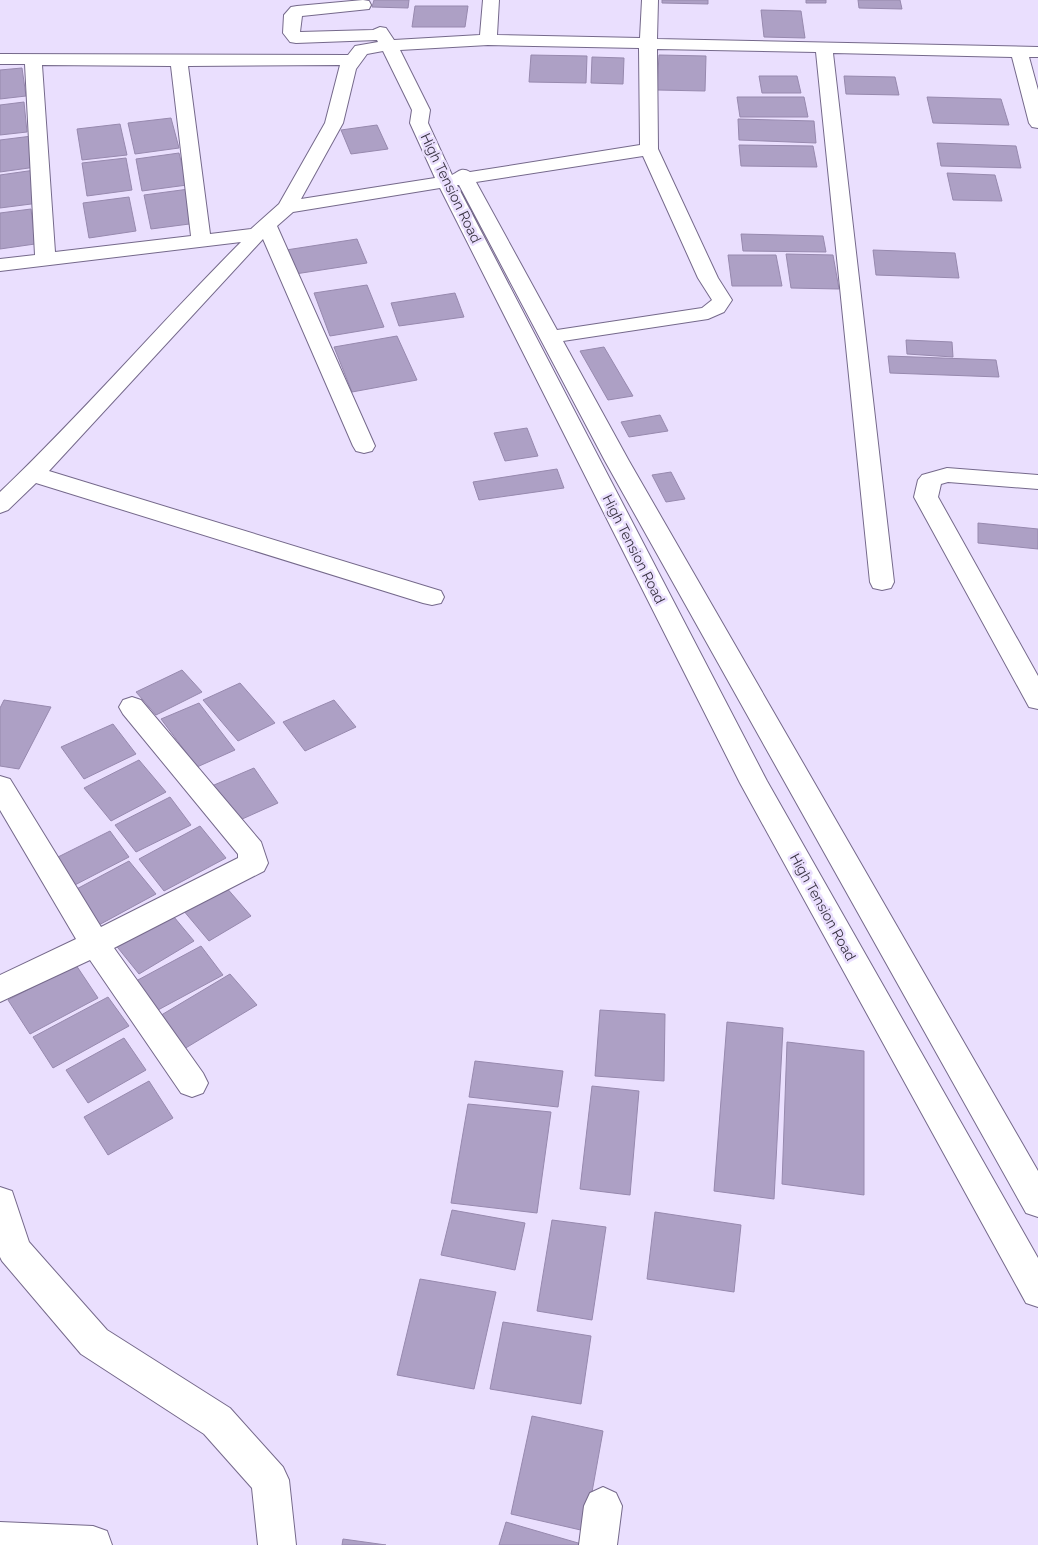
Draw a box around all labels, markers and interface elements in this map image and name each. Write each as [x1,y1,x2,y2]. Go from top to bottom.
street label: High Tension Road [417,130,485,246]
street label: High Tension Road [600,492,668,606]
street label: High Tension Road [787,851,859,963]

